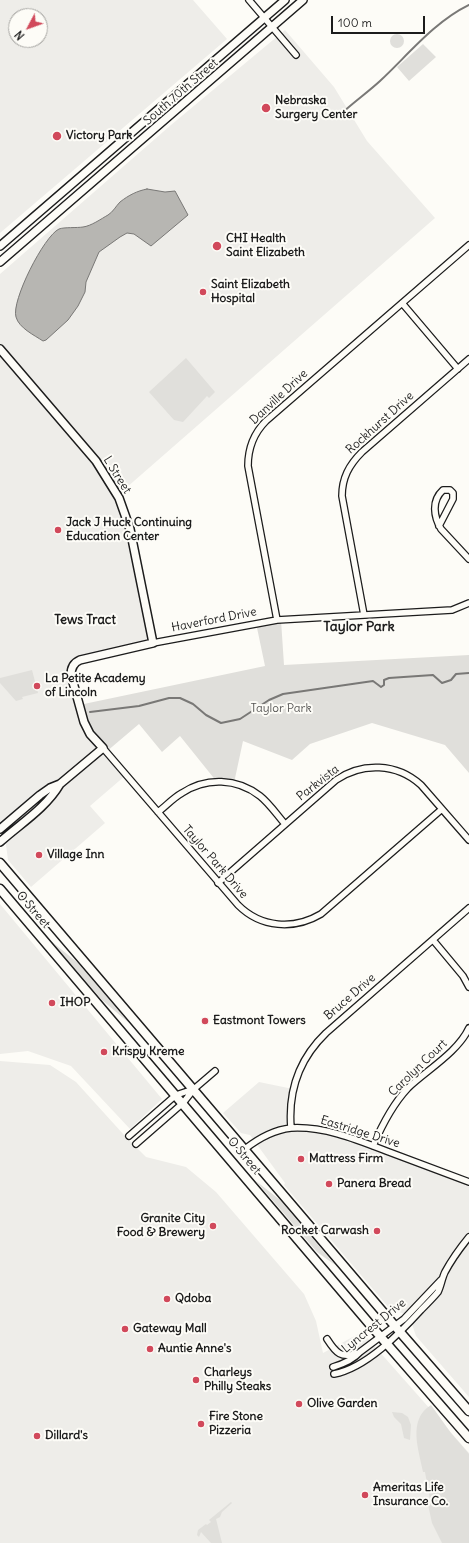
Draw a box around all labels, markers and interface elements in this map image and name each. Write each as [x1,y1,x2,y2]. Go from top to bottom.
north arrow [8,8,48,48]
scale bar [333,8,427,34]
text: 100 m [338,15,372,30]
text: N [12,28,27,43]
street label: South 70th Street [141,56,221,128]
place label: Nebraska Surgery Center [275,94,357,122]
marker: Nebraska Surgery Center [260,102,272,114]
place label: Victory Park [66,129,132,143]
marker: Victory Park [51,130,63,142]
place label: CHI Health Saint Elizabeth [226,232,305,260]
marker: CHI Health Saint Elizabeth [211,240,223,252]
place label: Saint Elizabeth Hospital [211,278,290,306]
marker: Saint Elizabeth Hospital [198,287,208,297]
street label: Danville Drive [247,367,311,427]
street label: Rockhurst Drive [343,389,417,457]
street label: L Street [100,454,134,496]
place label: Jack J Huck Continuing Education Center [66,516,192,544]
marker: Jack J Huck Continuing Education Center [53,525,63,535]
street label: Haverford Drive [170,605,258,635]
district label: Tews Tract [54,612,116,628]
district label: Taylor Park [323,619,395,635]
place label: La Petite Academy of Lincoln [45,672,146,700]
marker: La Petite Academy of Lincoln [32,681,42,691]
park label: Taylor Park [250,702,312,716]
street label: Parkvista [294,762,342,804]
street label: Taylor Park Drive [179,822,251,902]
place label: Village Inn [47,848,104,862]
marker: Village Inn [34,850,44,860]
street label: O Street [13,889,53,931]
street label: Bruce Drive [321,971,379,1023]
place label: IHOP [60,996,90,1010]
marker: IHOP [47,998,57,1008]
place label: Eastmont Towers [213,1014,306,1028]
marker: Eastmont Towers [200,1016,210,1026]
street label: Carolyn Court [386,1036,450,1100]
place label: Krispy Kreme [112,1045,184,1059]
marker: Krispy Kreme [99,1047,109,1057]
street label: Eastridge Drive [319,1113,401,1151]
street label: O Street [224,1134,264,1178]
place label: Mattress Firm [309,1152,383,1166]
marker: Mattress Firm [296,1154,306,1164]
place label: Panera Bread [337,1177,411,1191]
marker: Panera Bread [324,1179,334,1189]
place label: Granite City Food & Brewery [117,1212,205,1240]
marker: Granite City Food & Brewery [208,1221,218,1231]
place label: Rocket Carwash [281,1224,369,1238]
marker: Rocket Carwash [372,1226,382,1236]
place label: Qdoba [175,1292,211,1306]
marker: Qdoba [162,1294,172,1304]
street label: Lyncrest Drive [339,1296,409,1356]
place label: Gateway Mall [133,1322,207,1336]
marker: Gateway Mall [120,1324,130,1334]
place label: Auntie Anne's [158,1342,231,1356]
marker: Auntie Anne's [145,1344,155,1354]
place label: Charleys Philly Steaks [204,1366,271,1394]
marker: Charleys Philly Steaks [191,1375,201,1385]
place label: Olive Garden [307,1397,377,1411]
marker: Olive Garden [294,1399,304,1409]
place label: Fire Stone Pizzeria [209,1410,263,1438]
marker: Fire Stone Pizzeria [196,1419,206,1429]
place label: Dillard's [45,1429,88,1443]
marker: Dillard's [32,1431,42,1441]
place label: Ameritas Life Insurance Co. [373,1481,448,1509]
marker: Ameritas Life Insurance Co. [360,1490,370,1500]

